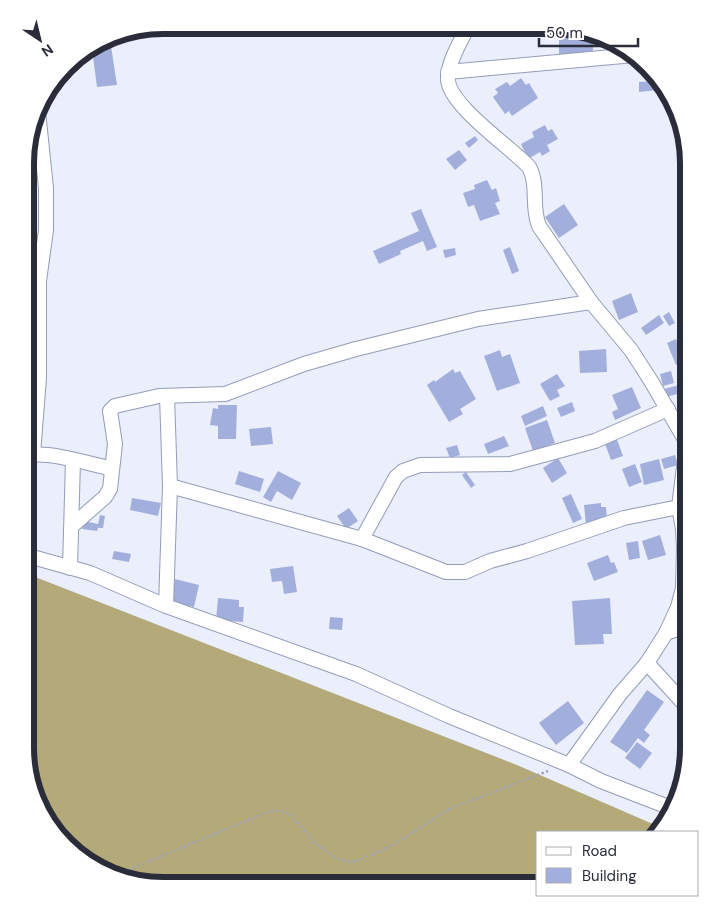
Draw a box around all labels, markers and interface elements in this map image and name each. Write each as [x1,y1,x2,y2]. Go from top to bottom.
north arrow [15,15,65,65]
scale bar [539,15,638,47]
text: 50 m [546,23,583,43]
text: N [38,40,57,61]
legend [536,831,699,896]
text: Road [582,841,617,861]
text: Building [582,866,637,886]

